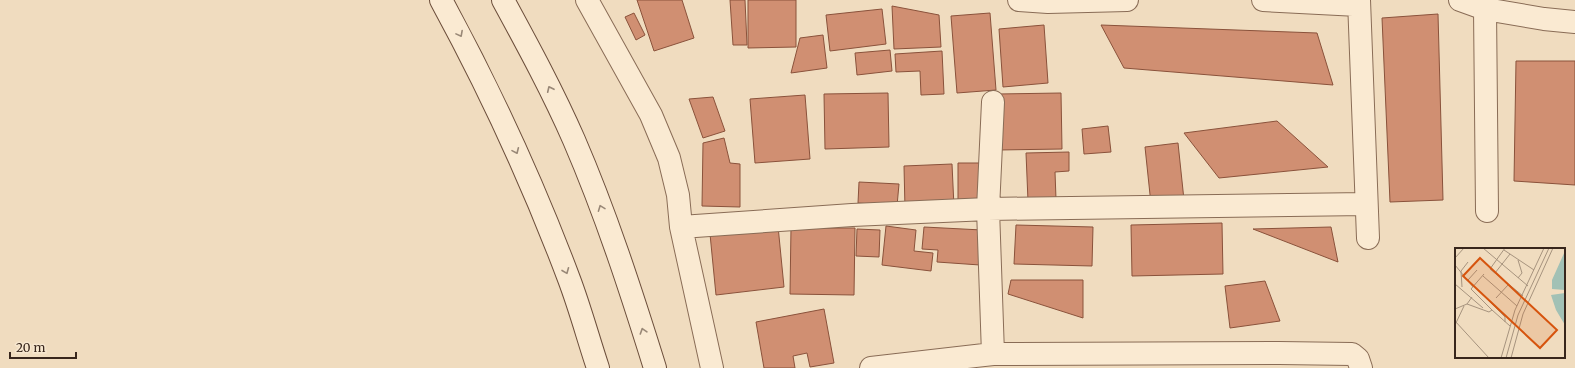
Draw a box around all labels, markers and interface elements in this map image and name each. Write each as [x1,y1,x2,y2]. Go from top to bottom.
one-way arrow [455,30,462,37]
one-way arrow [547,85,555,93]
one-way arrow [511,147,519,155]
one-way arrow [597,205,605,212]
inset map [1455,248,1565,358]
one-way arrow [561,268,569,275]
one-way arrow [639,327,648,334]
scale bar [10,334,76,360]
text: 20 m [16,340,45,355]

